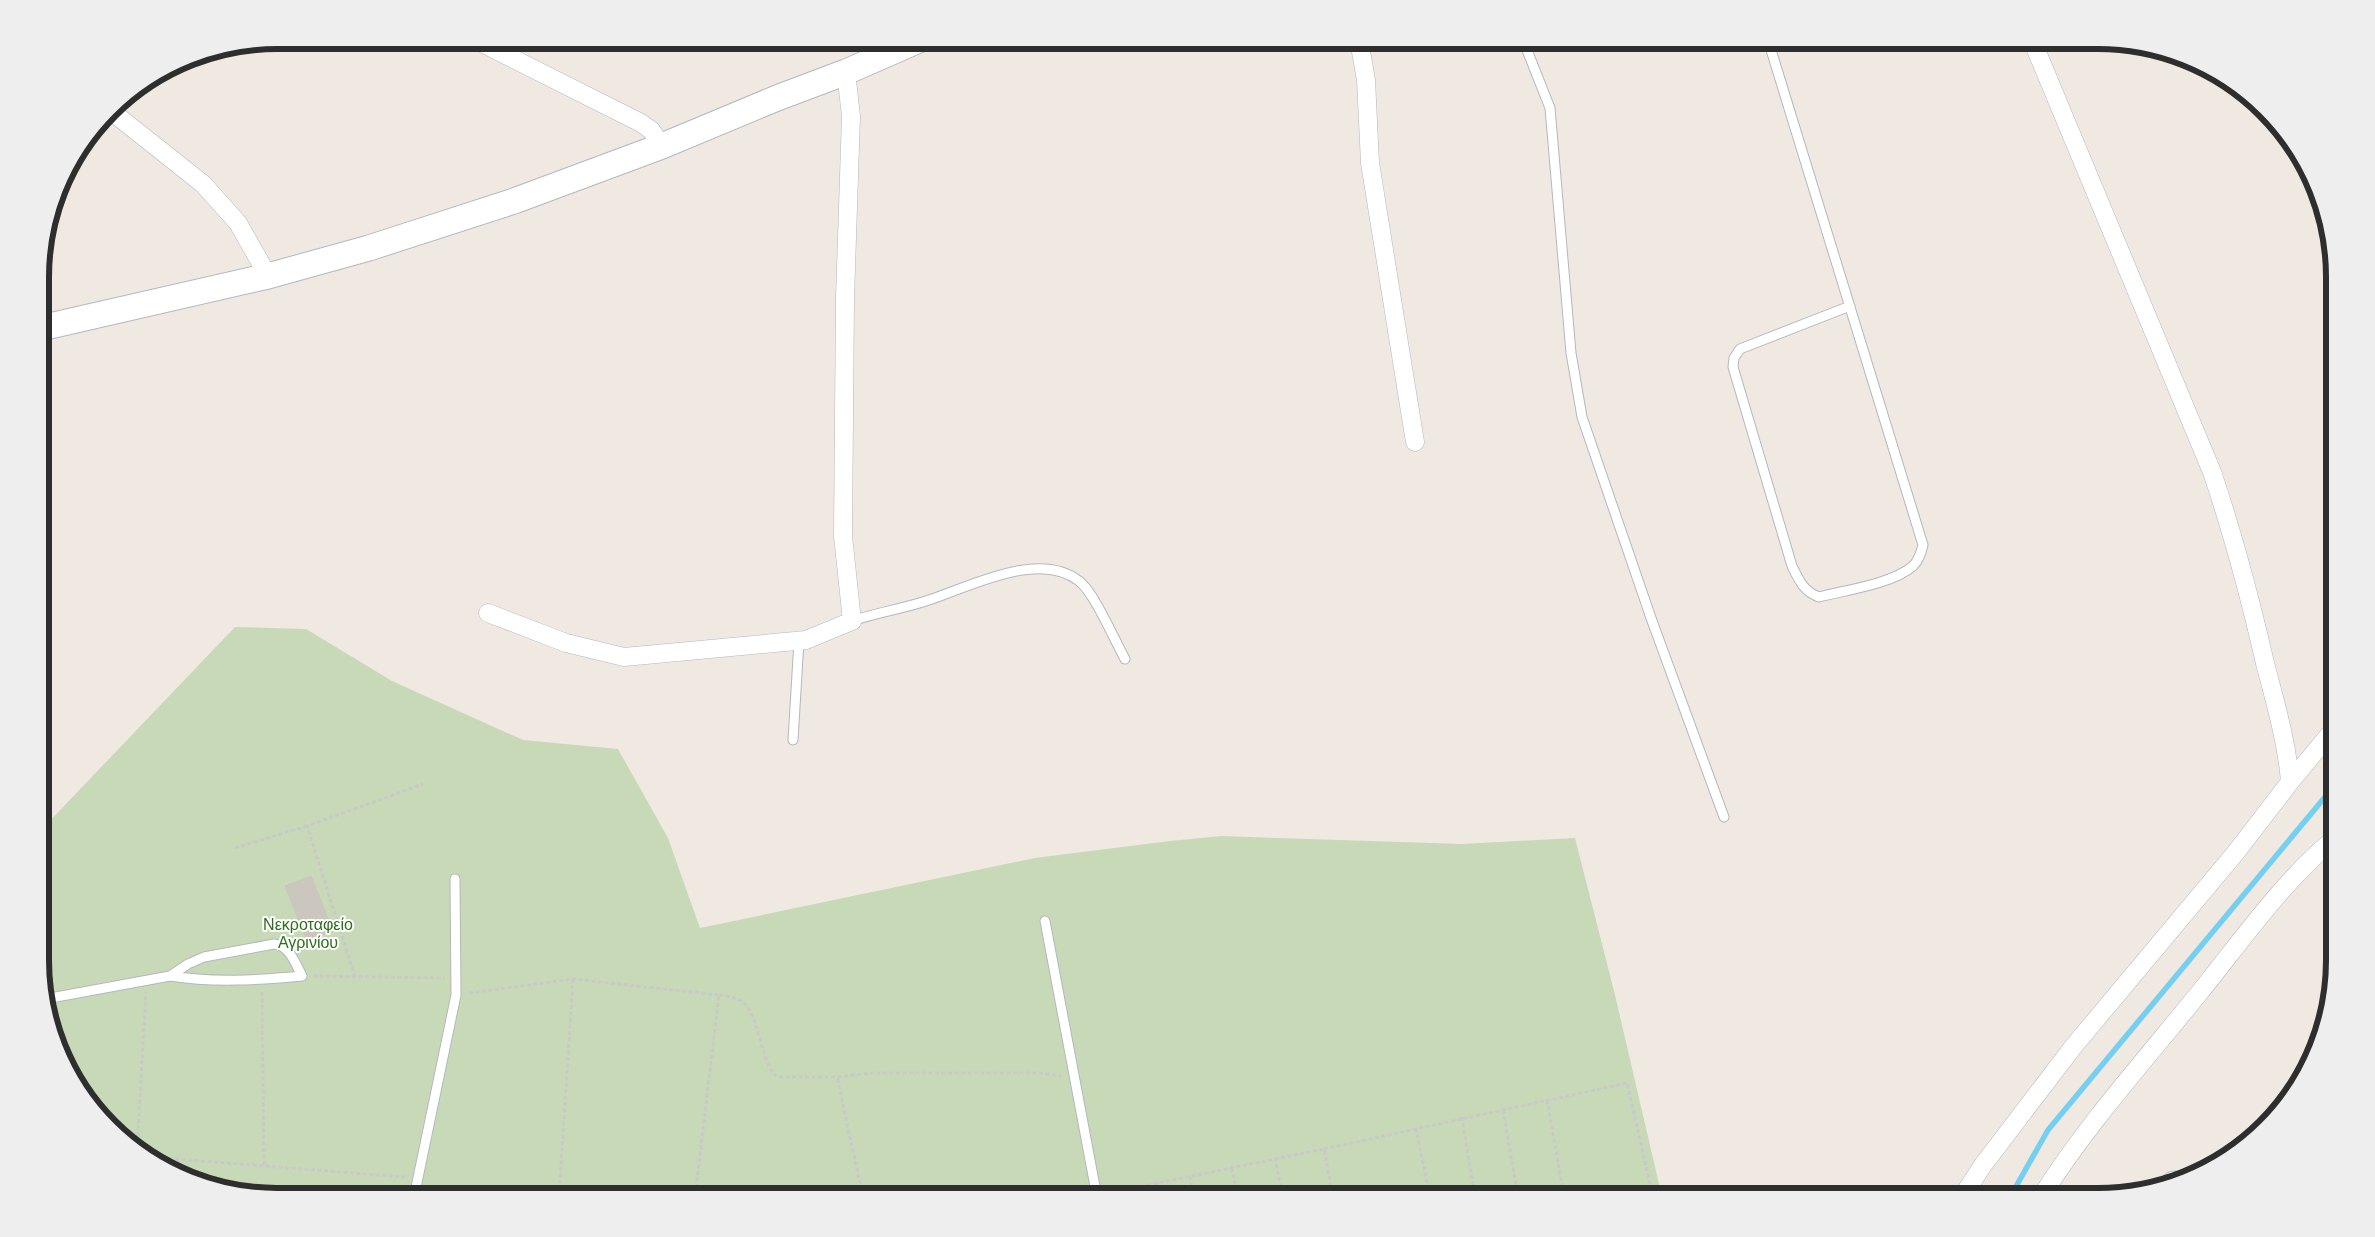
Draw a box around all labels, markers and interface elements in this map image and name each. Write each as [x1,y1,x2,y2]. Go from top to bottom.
park label: Νεκροταφείο Αγρινίου [263,914,353,952]

